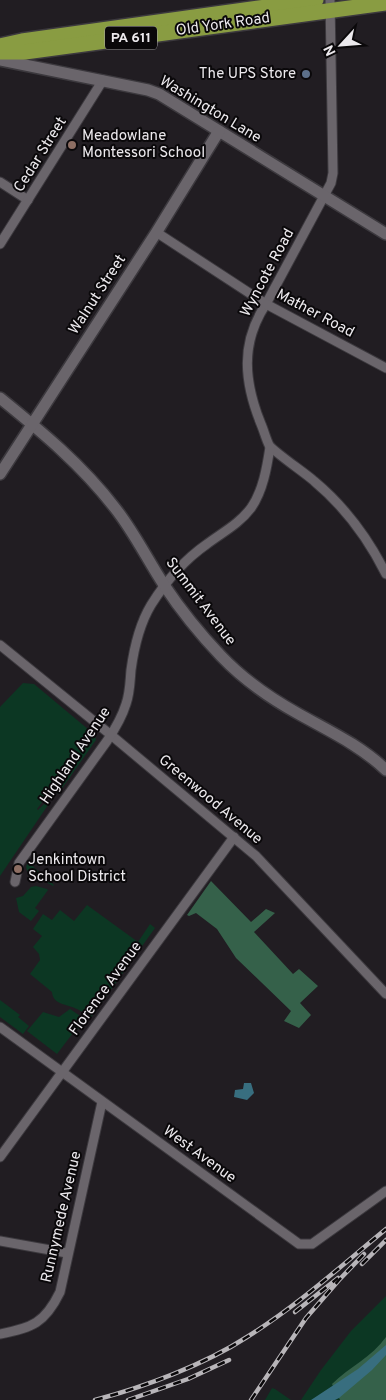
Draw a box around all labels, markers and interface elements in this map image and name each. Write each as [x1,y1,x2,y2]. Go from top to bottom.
street label: Old York Road [175,9,271,41]
north arrow [316,20,366,70]
road number: PA 611 [105,26,157,49]
text: N [321,42,341,58]
place label: The UPS Store [199,65,296,84]
marker: The UPS Store [300,68,312,80]
street label: Washington Lane [156,72,264,148]
street label: Cedar Street [10,114,72,196]
place label: Meadowlane Montessori School [82,127,205,163]
marker: Meadowlane Montessori School [66,139,78,151]
street label: Wyncote Road [237,226,299,320]
street label: Walnut Street [65,251,131,339]
street label: Mather Road [273,286,357,342]
street label: Summit Avenue [161,554,239,650]
street label: Highland Avenue [36,704,116,808]
street label: Greenwood Avenue [154,751,266,849]
place label: Jenkintown School District [28,851,126,887]
marker: Jenkintown School District [12,863,24,875]
street label: Florence Avenue [65,938,147,1040]
street label: West Avenue [159,1122,239,1188]
street label: Runnymede Avenue [38,1149,86,1285]

